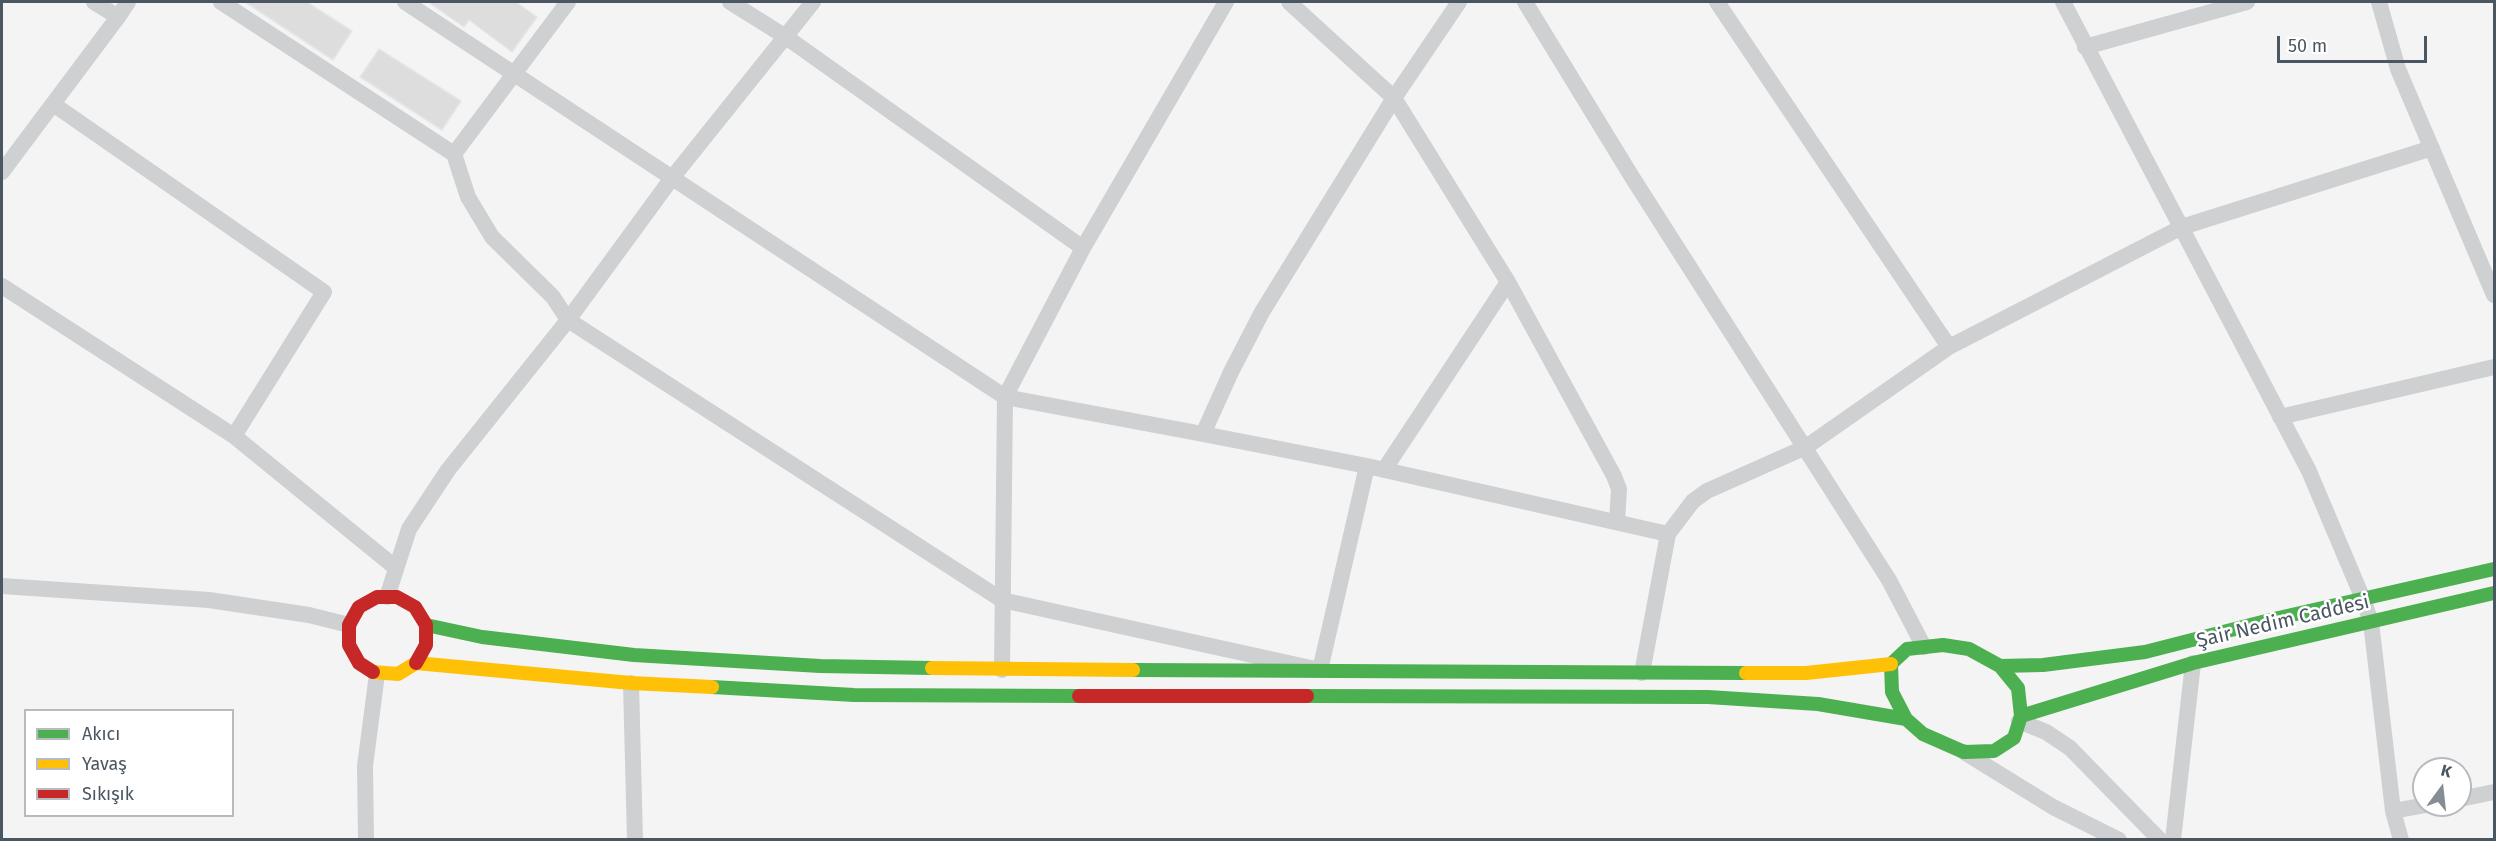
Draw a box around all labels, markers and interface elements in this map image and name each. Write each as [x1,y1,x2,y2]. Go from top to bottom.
scale bar [2280,24,2430,62]
text: 50 m [2288,35,2327,57]
street label: Şair Nedim Caddesi [2194,590,2372,654]
legend [24,709,234,817]
text: Akıcı [82,723,120,745]
text: Yavaş [82,753,127,775]
north arrow [2412,757,2472,817]
text: K [2439,761,2454,782]
text: Sıkışık [82,783,134,805]

